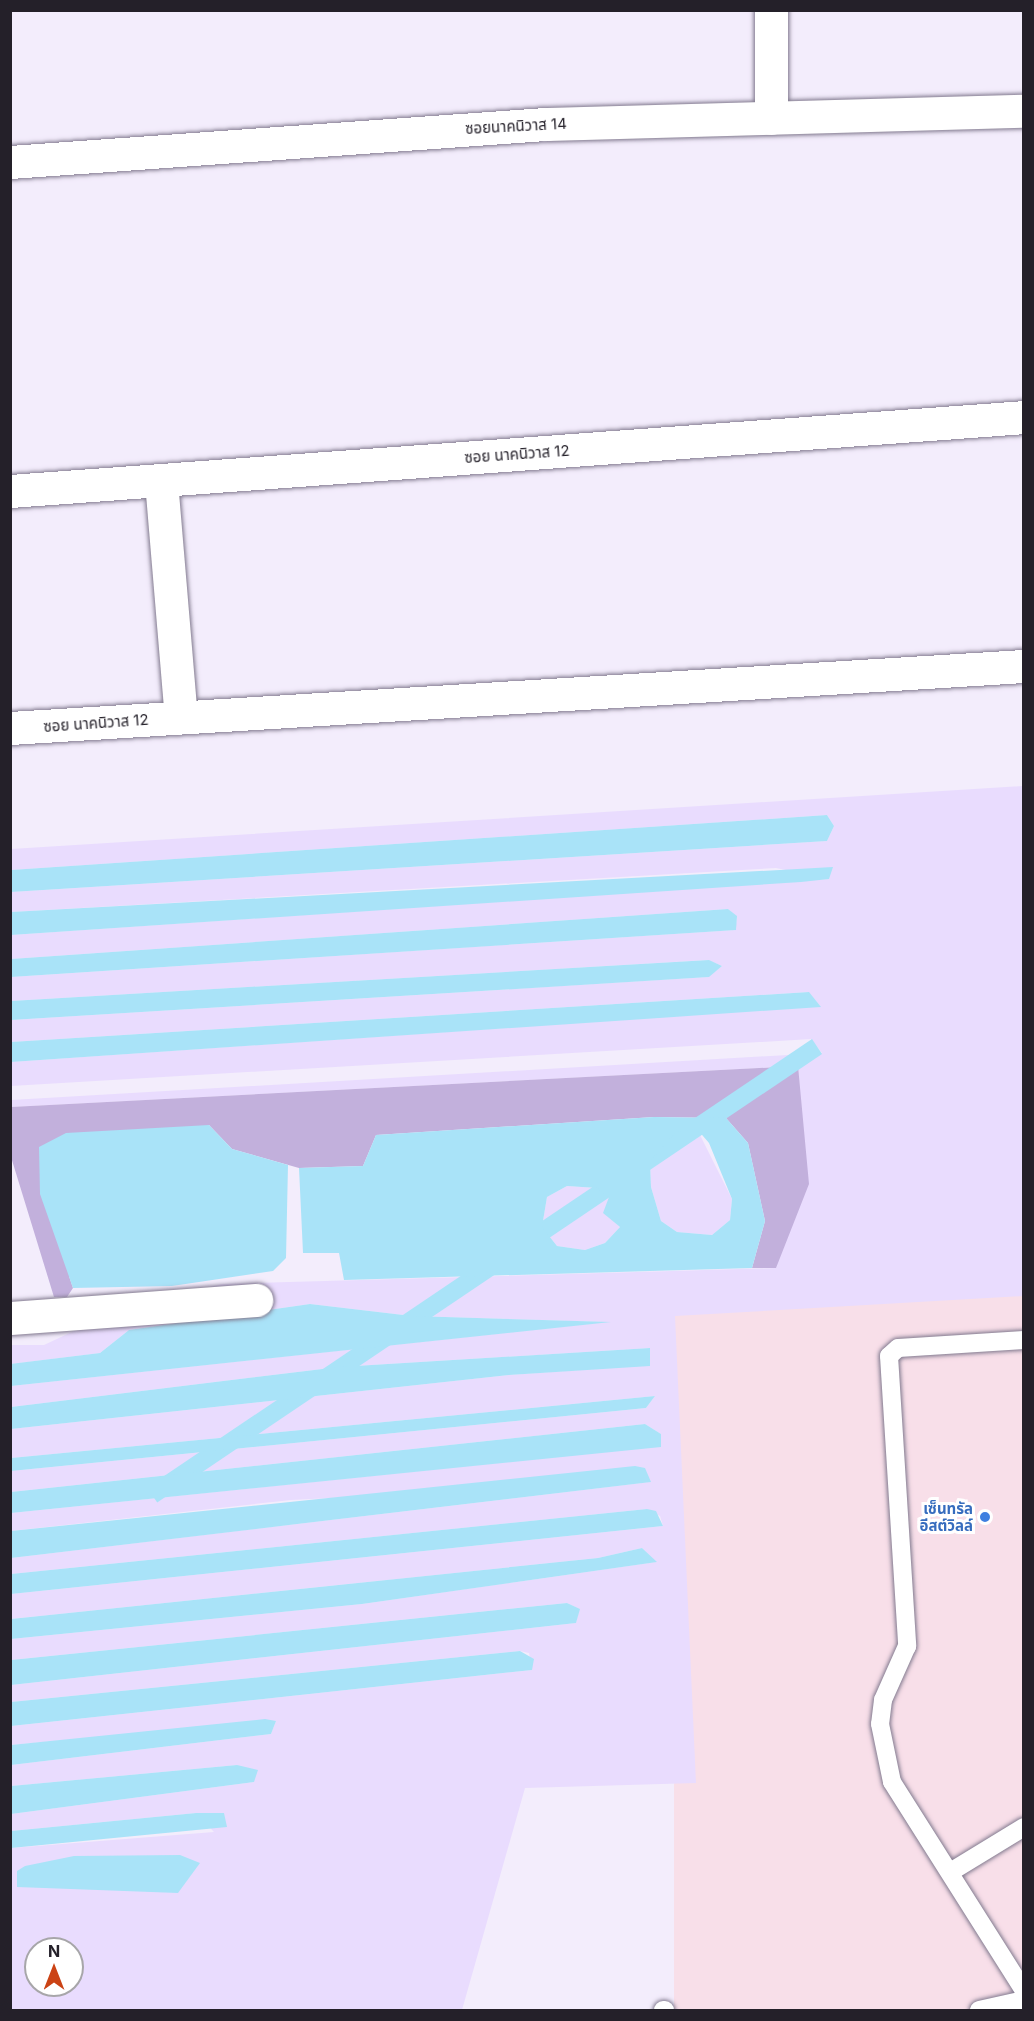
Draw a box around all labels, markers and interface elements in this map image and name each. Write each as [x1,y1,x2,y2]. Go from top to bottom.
street label: ซอยนาคนิวาส 14 [465,114,567,138]
street label: ซอย นาคนิวาส 12 [464,441,570,467]
street label: ซอย นาคนิวาส 12 [43,710,149,736]
place label: เซ็นทรัล อีสต์วิลล์ [920,1499,973,1534]
marker: เซ็นทรัล อีสต์วิลล์ [978,1510,992,1524]
north arrow [24,1937,84,1997]
text: N [48,1941,60,1961]

